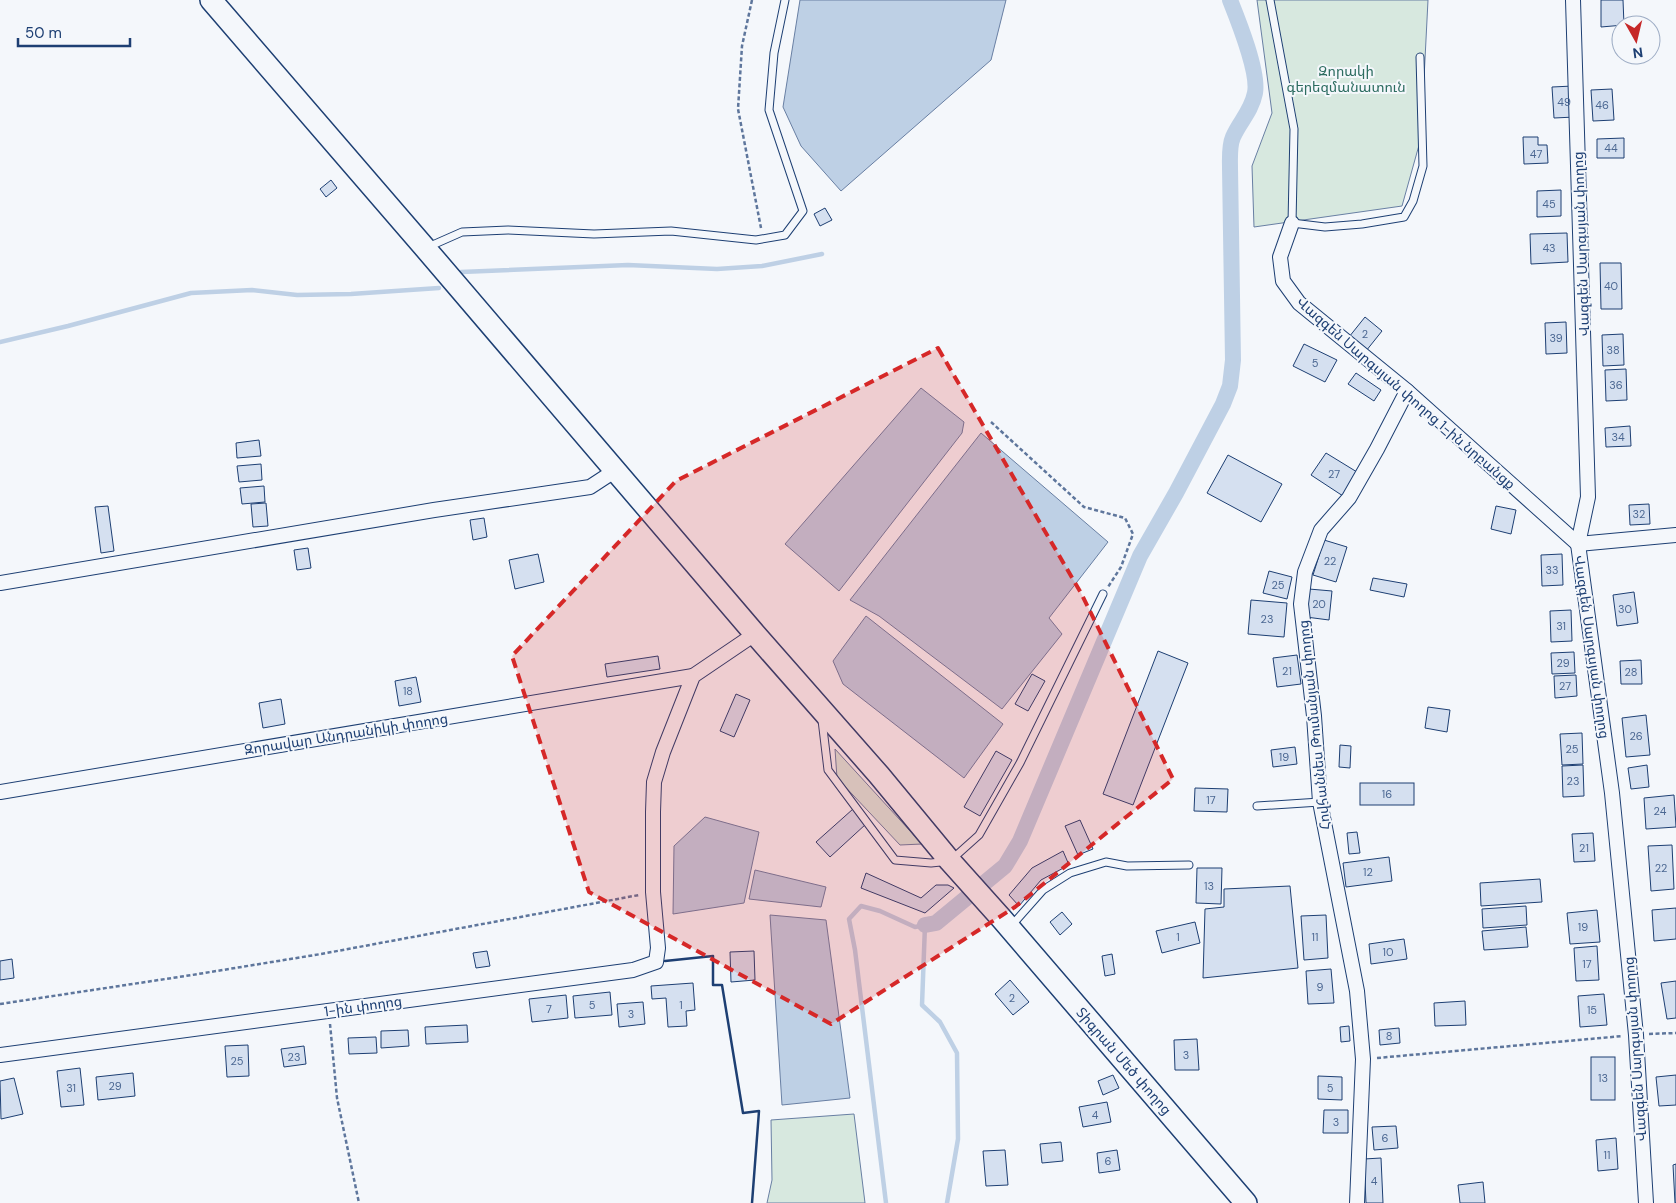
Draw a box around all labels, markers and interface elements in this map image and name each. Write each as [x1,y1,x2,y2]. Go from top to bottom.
scale bar [18,15,130,47]
north arrow [1611,15,1661,65]
text: 50 m [25,23,62,43]
text: N [1631,43,1644,62]
park label: Զորակի գերեզմանատուն [1286,62,1406,96]
house number: 49 [1557,95,1571,109]
house number: 46 [1595,98,1609,112]
house number: 44 [1604,141,1618,155]
house number: 47 [1530,147,1542,161]
street label: Վազգեն Սարգսյան փողոց [1569,151,1593,337]
house number: 45 [1542,197,1556,211]
house number: 43 [1542,241,1556,255]
house number: 40 [1604,279,1618,293]
street label: Վազգեն Սարգսյան փողոց 1-ին նրբանցք [1293,293,1519,493]
house number: 2 [1362,327,1368,341]
house number: 39 [1549,331,1563,345]
house number: 38 [1606,343,1620,357]
house number: 5 [1312,356,1319,370]
house number: 36 [1609,378,1623,392]
house number: 34 [1611,430,1625,444]
house number: 27 [1328,467,1340,481]
house number: 32 [1633,507,1645,521]
house number: 22 [1324,554,1336,568]
street label: Վազգեն Սարգսյան փողոց [1570,554,1614,740]
house number: 33 [1545,563,1559,577]
house number: 25 [1271,578,1285,592]
house number: 20 [1312,597,1326,611]
house number: 30 [1618,602,1632,616]
house number: 23 [1261,612,1273,626]
street label: Հովհաննես Թումանյան փողոց [1294,619,1334,831]
house number: 31 [1556,619,1566,633]
house number: 29 [1556,656,1570,670]
house number: 21 [1282,664,1292,678]
house number: 28 [1625,665,1637,679]
house number: 27 [1559,679,1571,693]
house number: 18 [403,684,413,698]
street label: Զորավար Անդրանիկի փողոց [243,709,449,759]
house number: 26 [1629,729,1643,743]
house number: 25 [1565,742,1579,756]
house number: 19 [1279,750,1289,764]
house number: 23 [1567,774,1579,788]
house number: 16 [1382,787,1392,801]
house number: 17 [1206,793,1216,807]
house number: 24 [1654,804,1667,818]
house number: 21 [1579,841,1589,855]
house number: 22 [1655,861,1667,875]
house number: 12 [1363,865,1373,879]
house number: 13 [1204,879,1214,893]
house number: 19 [1578,920,1588,934]
house number: 1 [1176,930,1180,944]
house number: 11 [1312,930,1318,944]
house number: 10 [1383,945,1393,959]
street label: Վազգեն Սարգսյան փողոց [1620,956,1650,1142]
house number: 17 [1582,957,1592,971]
house number: 9 [1317,980,1324,994]
house number: 2 [1009,991,1015,1005]
street label: 1-ին փողոց [323,992,403,1020]
house number: 5 [589,998,596,1012]
house number: 1 [679,998,683,1012]
house number: 7 [546,1002,552,1016]
house number: 15 [1587,1003,1597,1017]
street label: Տիգրան Մեծ փողոց [1072,1004,1176,1118]
house number: 3 [628,1007,634,1021]
house number: 8 [1386,1029,1392,1043]
house number: 3 [1183,1048,1189,1062]
house number: 23 [288,1050,300,1064]
house number: 25 [230,1054,244,1068]
house number: 13 [1598,1071,1608,1085]
house number: 29 [108,1079,122,1093]
house number: 31 [66,1081,76,1095]
house number: 5 [1327,1081,1334,1095]
house number: 4 [1092,1108,1099,1122]
house number: 3 [1333,1115,1339,1129]
house number: 6 [1382,1131,1389,1145]
house number: 11 [1604,1148,1610,1162]
house number: 6 [1105,1154,1112,1168]
house number: 4 [1371,1174,1378,1188]

